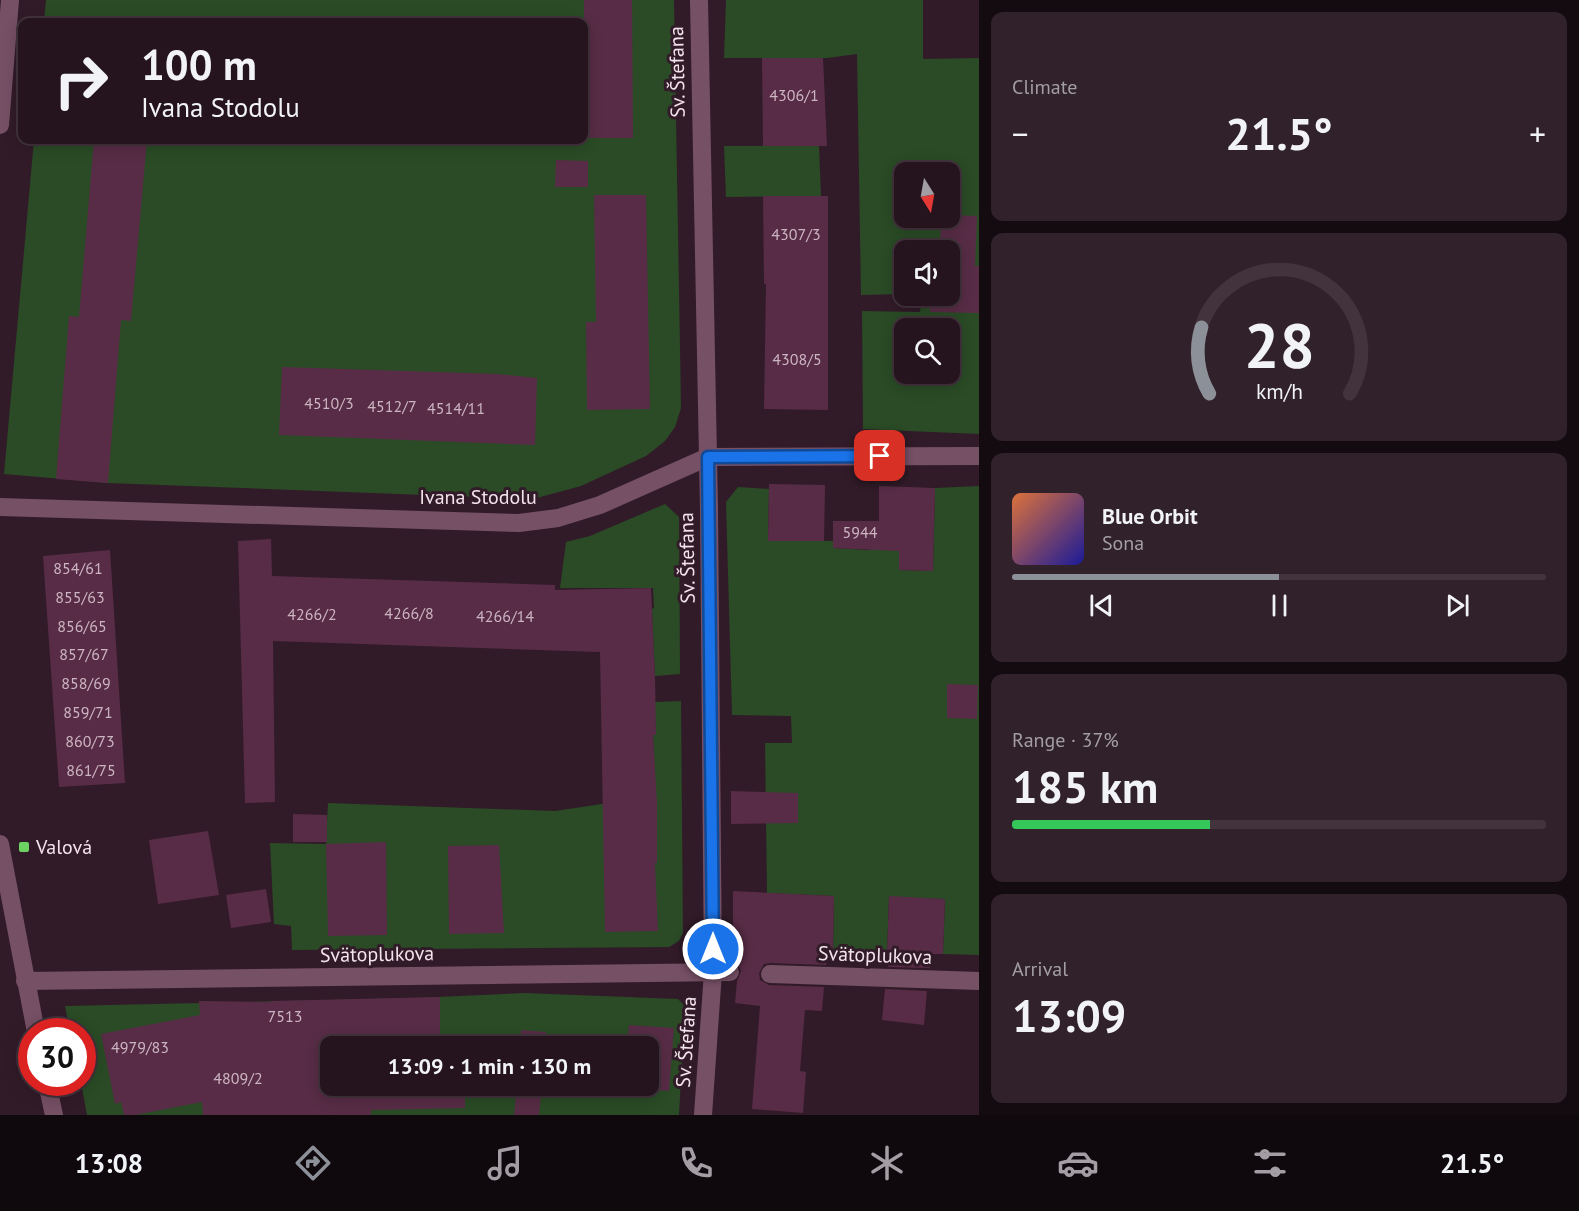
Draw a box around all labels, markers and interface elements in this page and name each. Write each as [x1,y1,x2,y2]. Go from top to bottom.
street label: Sv. Štefana [663,26,691,118]
text: 100 m [141,37,257,92]
icon: right [42,42,120,120]
text: Climate [1012,74,1078,100]
house number: 4306/1 [769,85,819,105]
text: Ivana Stodolu [141,90,300,124]
text: 21.5° [1225,104,1333,162]
text: − [1012,112,1029,155]
text: + [1529,112,1546,155]
north arrow [894,162,960,228]
map controls [894,162,960,384]
house number: 4307/3 [771,224,821,244]
button: sound [894,240,960,306]
text: 28 [1244,304,1314,385]
button: search [894,318,960,384]
house number: 4308/5 [772,349,822,369]
text: km/h [1255,377,1302,405]
house number: 4510/3 [304,393,354,413]
house number: 4512/7 [367,396,417,416]
house number: 4514/11 [427,398,485,418]
pin [854,430,905,481]
icon: arrive [863,439,896,472]
street label: Ivana Stodolu [419,484,537,510]
text: Blue Orbit [1102,502,1198,530]
street label: Sv. Štefana [673,512,701,604]
house number: 5944 [843,522,878,542]
text: Sona [1102,530,1144,556]
house number: 854/61 [53,558,103,578]
house number: 855/63 [55,587,105,607]
icon: previous [1085,589,1118,622]
icon: pause [1263,589,1296,622]
icon: next [1441,589,1474,622]
house number: 4266/8 [384,603,434,623]
house number: 4266/2 [287,604,337,624]
house number: 4266/14 [476,606,534,626]
house number: 856/65 [57,616,107,636]
house number: 857/67 [59,644,109,664]
house number: 858/69 [61,673,111,693]
house number: 859/71 [63,702,113,722]
text: Range · 37% [1012,727,1119,753]
house number: 860/73 [65,731,115,751]
text: 185 km [1012,757,1158,815]
house number: 861/75 [66,760,116,780]
place label: Valová [35,834,92,860]
marker: Valová [17,840,31,854]
position arrow [681,917,745,981]
street label: Svätoplukova [320,940,434,968]
street label: Svätoplukova [817,940,933,970]
text: Arrival [1012,956,1068,982]
text: 13:09 [1012,986,1126,1044]
street label: Sv. Štefana [670,996,702,1088]
house number: 7513 [268,1006,302,1026]
speed limit sign: 30 [18,1018,96,1096]
house number: 4979/83 [111,1037,169,1057]
text: 13:09 · 1 min · 130 m [388,1052,591,1080]
house number: 4809/2 [213,1068,263,1088]
icon: directions [292,1142,334,1184]
icon: music [484,1142,526,1184]
icon: phone [675,1142,717,1184]
icon: climate [866,1142,908,1184]
icon: car [1057,1142,1099,1184]
icon: filters [1249,1142,1291,1184]
text: 13:08 [75,1146,143,1180]
text: 21.5° [1440,1146,1504,1180]

